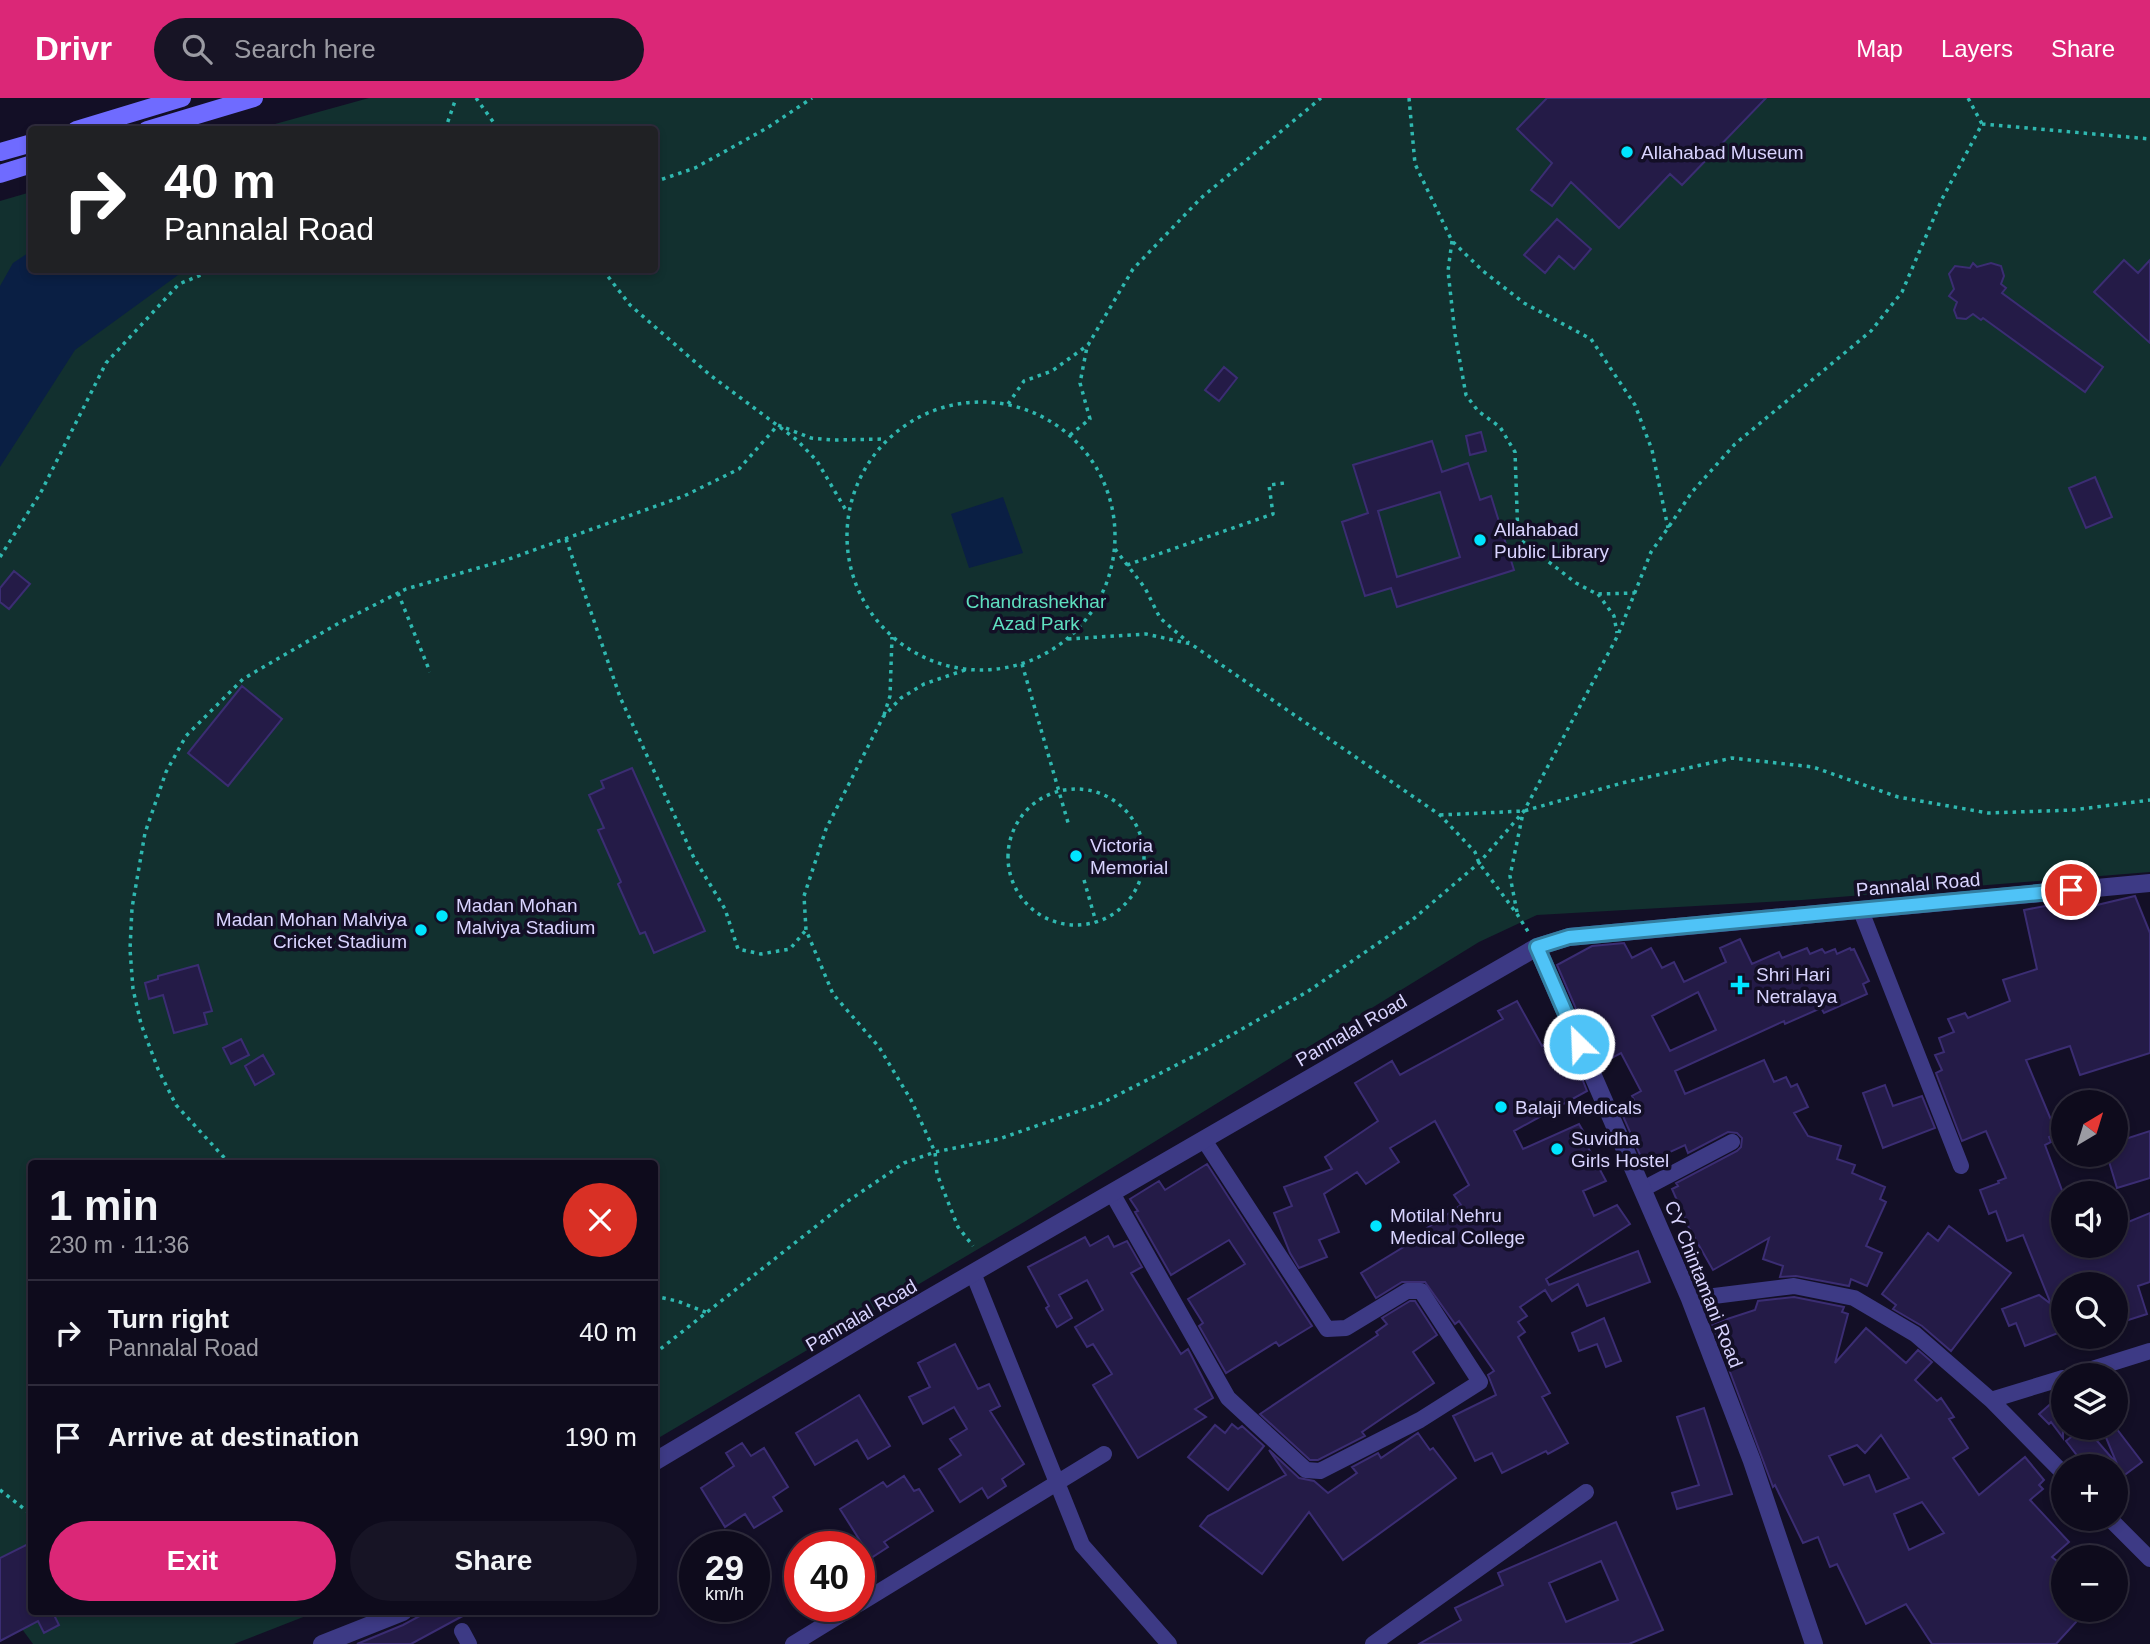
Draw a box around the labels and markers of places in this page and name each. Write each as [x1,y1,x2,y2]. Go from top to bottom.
place label: Allahabad Museum [1641,142,1804,163]
marker: Allahabad Museum [1619,144,1635,160]
place label: Allahabad Public Library [1494,519,1610,562]
marker: Allahabad Public Library [1472,532,1488,548]
place label: Victoria Memorial [1090,835,1168,878]
marker: Victoria Memorial [1068,848,1084,864]
pin [2041,860,2101,920]
place label: Madan Mohan Malviya Stadium [456,895,595,938]
marker: Madan Mohan Malviya Stadium [434,908,450,924]
place label: Madan Mohan Malviya Cricket Stadium [216,909,407,952]
marker: Madan Mohan Malviya Cricket Stadium [413,922,429,938]
place label: Shri Hari Netralaya [1756,964,1838,1007]
marker: Shri Hari Netralaya [1730,975,1750,995]
place label: Balaji Medicals [1515,1097,1642,1118]
marker: Balaji Medicals [1493,1099,1509,1115]
place label: Suvidha Girls Hostel [1571,1128,1669,1171]
marker: Suvidha Girls Hostel [1549,1141,1565,1157]
place label: Motilal Nehru Medical College [1390,1205,1525,1248]
marker: Motilal Nehru Medical College [1368,1218,1384,1234]

